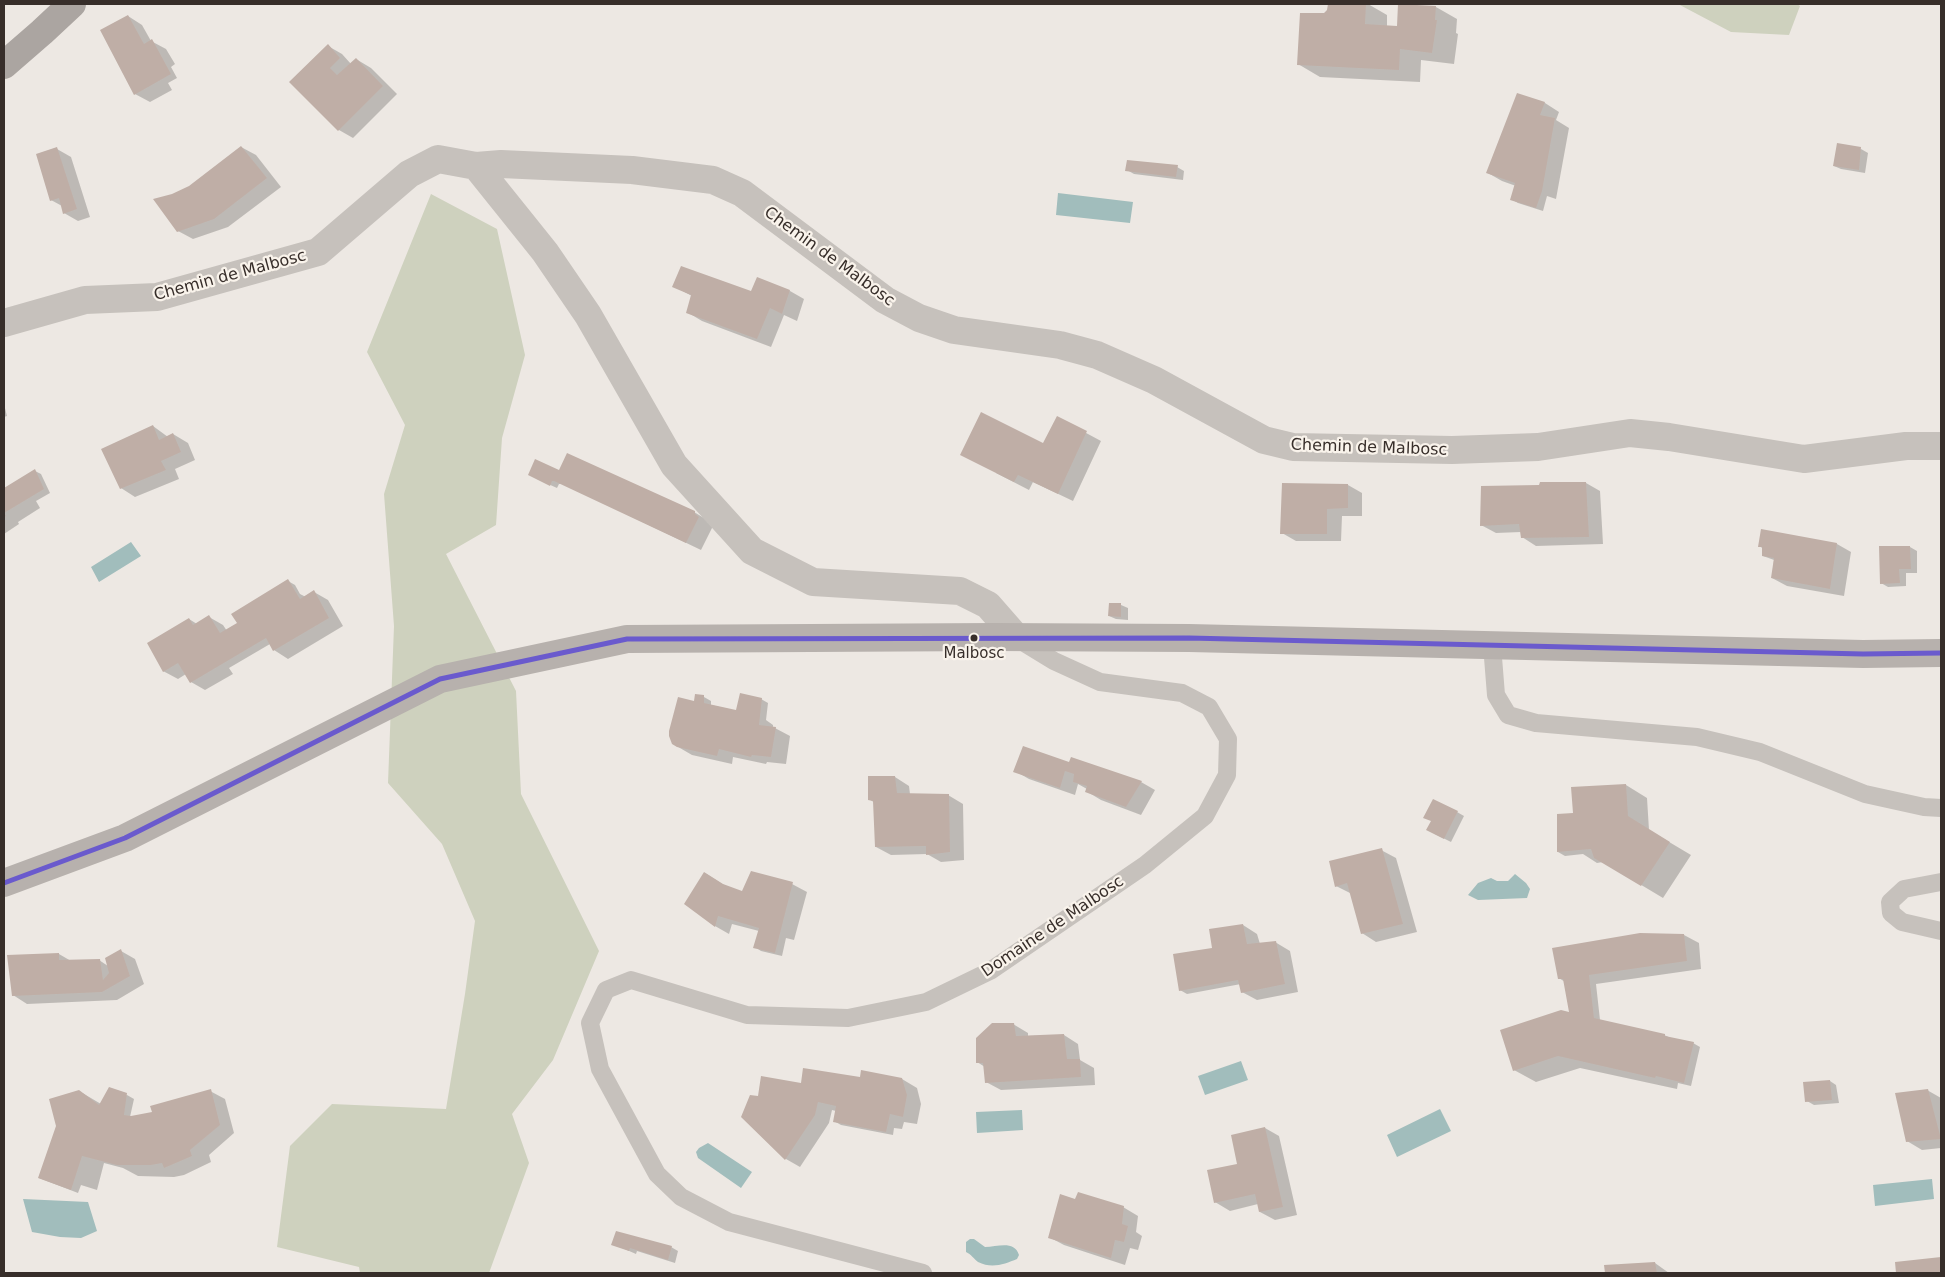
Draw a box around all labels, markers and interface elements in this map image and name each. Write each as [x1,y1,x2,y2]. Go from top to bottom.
street label: Chemin de Malbosc [760,203,898,311]
street label: Chemin de Malbosc [152,246,308,306]
street label: Chemin de Malbosc [1290,436,1448,460]
marker: Malbosc [969,633,979,643]
place label: Malbosc [943,645,1005,663]
street label: Domaine de Malbosc [978,872,1128,982]

